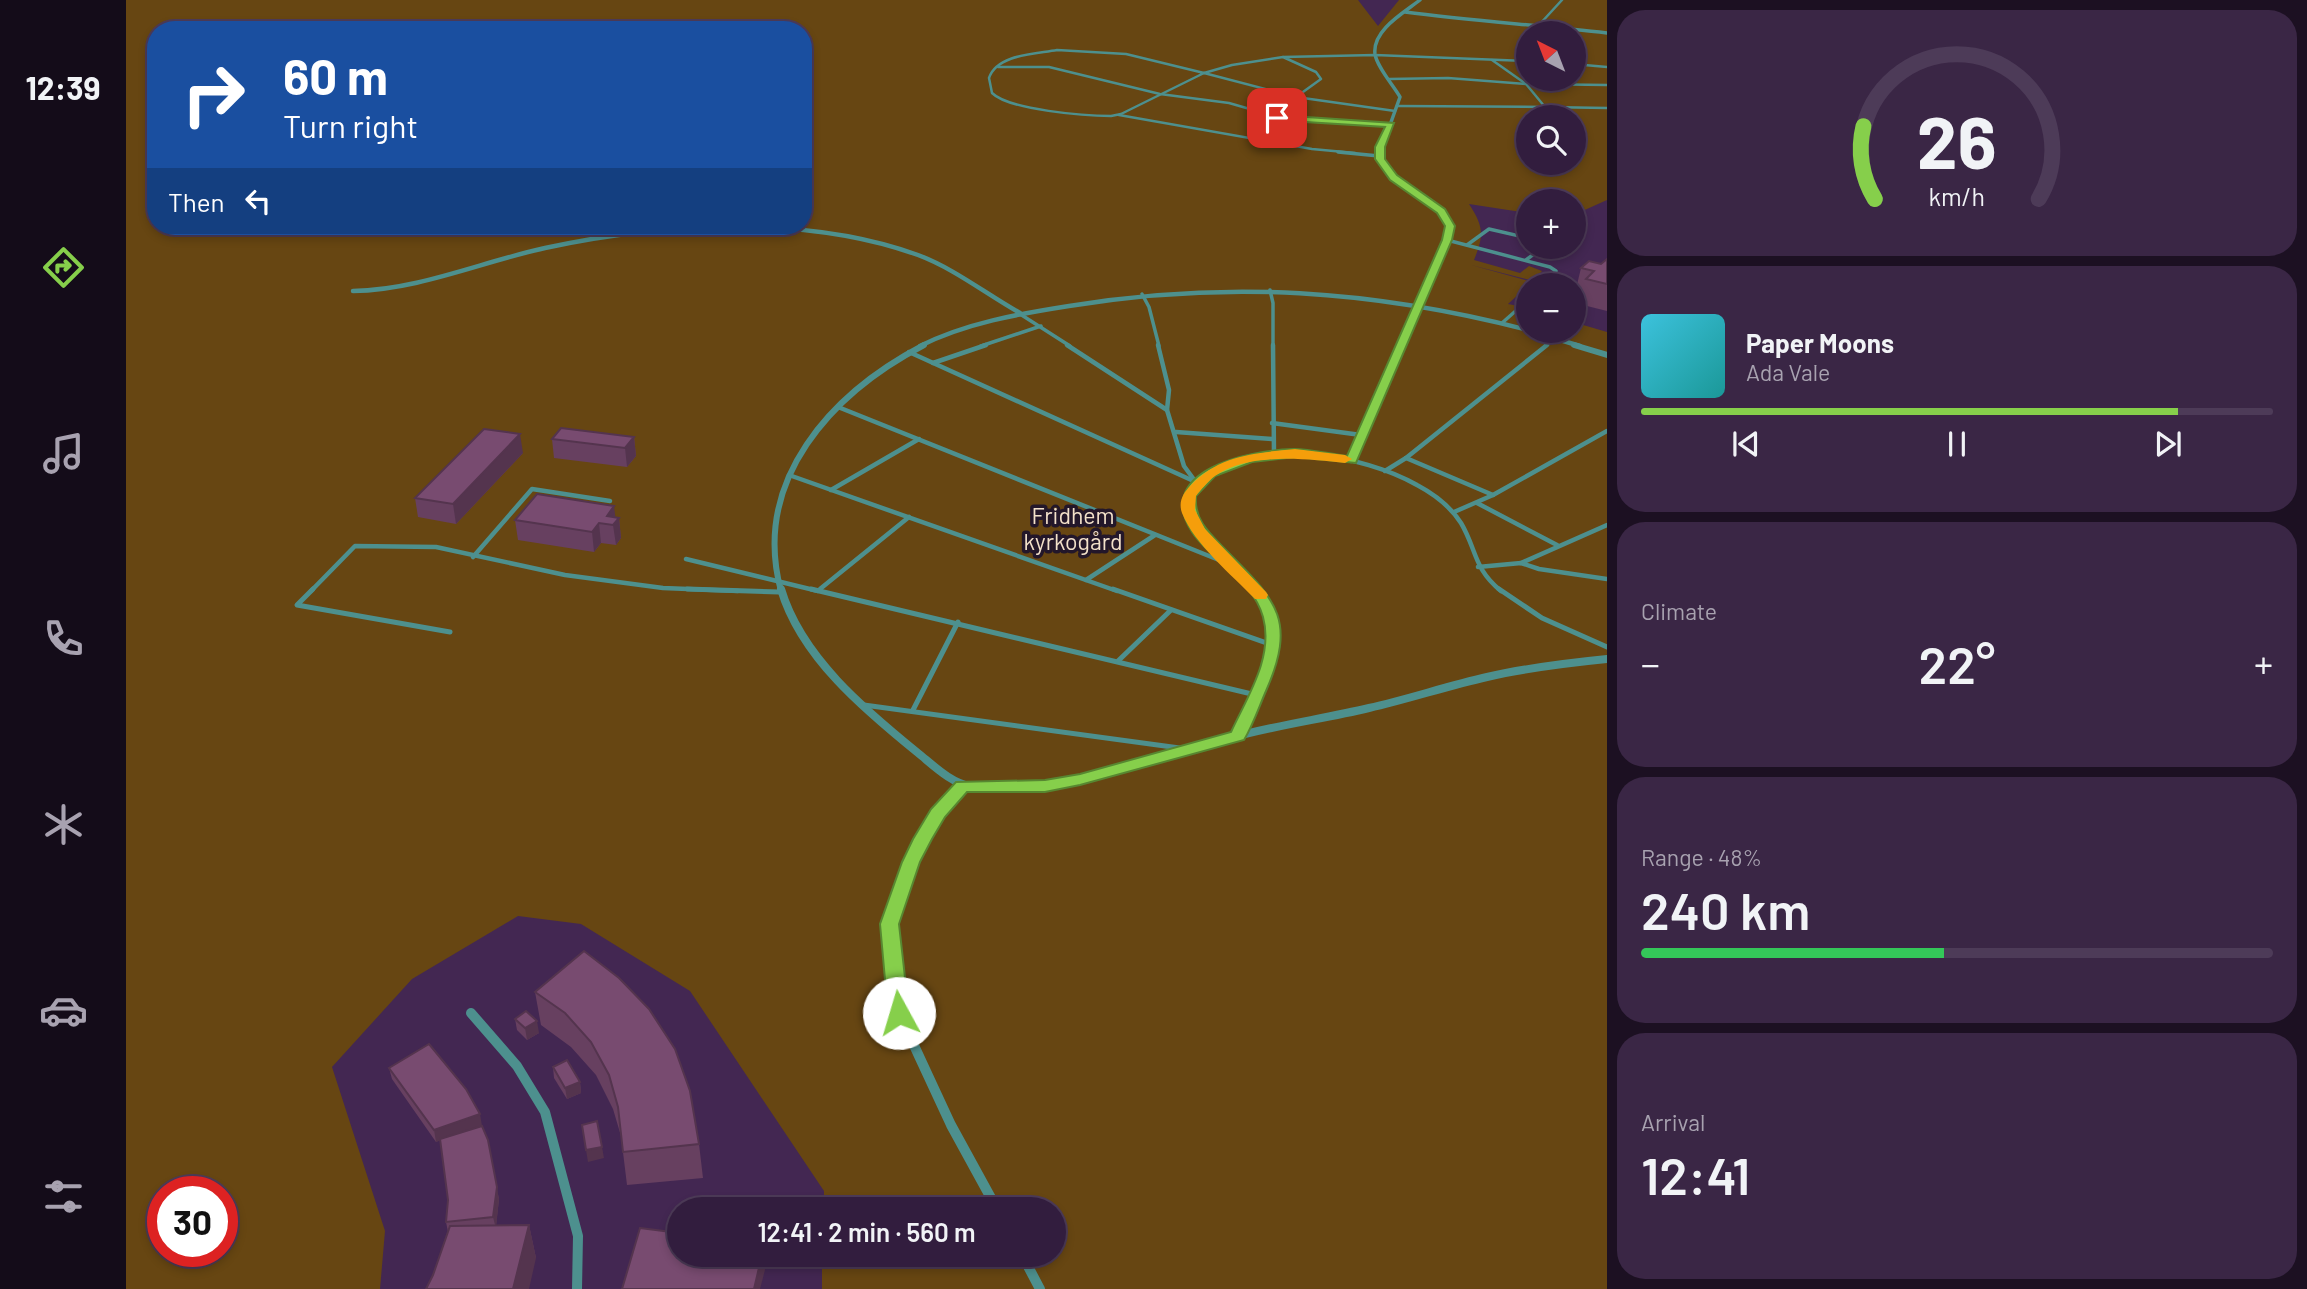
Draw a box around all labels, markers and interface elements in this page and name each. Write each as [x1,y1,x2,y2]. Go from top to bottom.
north arrow [1516,21,1586,91]
map controls [1516,21,1586,343]
text: 60 m [283,46,388,105]
icon: right [168,49,259,140]
text: 12:39 [25,68,101,106]
pin [1247,88,1307,148]
text: 26 [1917,96,1997,184]
icon: arrive [1258,99,1296,137]
button: search [1516,105,1586,175]
text: Turn right [283,106,418,144]
text: km/h [1929,181,1985,211]
icon: left [239,182,277,220]
text: Then [168,186,225,217]
button: + [1516,189,1586,259]
icon: directions [39,243,88,292]
button: − [1516,273,1586,343]
text: Paper Moons [1746,327,1894,358]
text: Ada Vale [1746,358,1830,386]
icon: previous [1727,425,1765,463]
icon: pause [1938,425,1976,463]
icon: next [2149,425,2187,463]
icon: music [39,429,88,478]
park label: Fridhem kyrkogård [1024,501,1122,555]
text: Climate [1641,597,1717,625]
icon: phone [39,614,88,663]
text: 22° [1919,632,1995,694]
text: − [1641,640,1660,686]
text: + [2254,640,2273,686]
icon: climate [39,800,88,849]
text: Range · 48% [1641,843,1762,871]
text: 240 km [1641,878,1810,940]
position arrow [862,976,936,1050]
icon: car [39,986,88,1035]
text: Arrival [1641,1108,1705,1136]
text: 12:41 [1641,1143,1750,1205]
icon: filters [39,1172,88,1221]
speed limit sign: 30 [147,1176,238,1267]
text: 12:41 · 2 min · 560 m [757,1216,976,1247]

